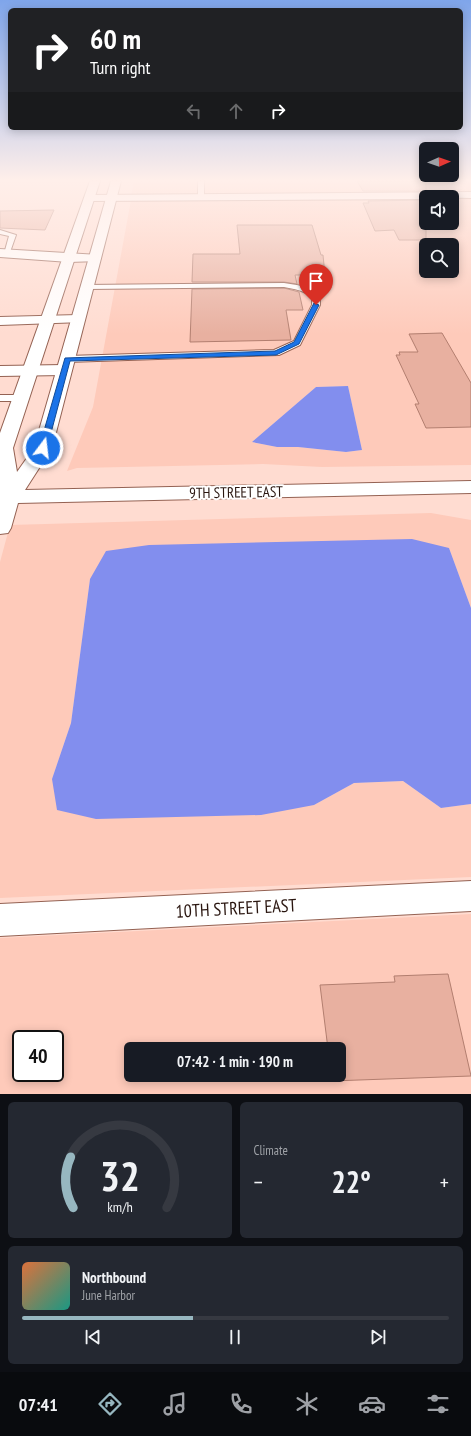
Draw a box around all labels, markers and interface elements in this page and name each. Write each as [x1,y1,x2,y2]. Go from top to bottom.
text: 60 m [90,20,141,57]
icon: right [24,24,76,76]
text: Turn right [90,56,150,79]
icon: left [183,100,205,122]
icon: ahead [225,100,247,122]
icon: right [267,100,289,122]
north arrow [419,142,459,182]
map controls [419,142,459,278]
button: sound [419,190,459,230]
button: search [419,238,459,278]
pin [299,264,333,305]
icon: arrive [305,270,327,292]
position arrow [22,427,64,469]
street label: 9TH STREET EAST [189,482,283,502]
street label: 10TH STREET EAST [175,893,297,923]
speed limit sign: 40 [12,1030,64,1082]
text: 07:42 · 1 min · 190 m [177,1052,293,1071]
text: Climate [254,1142,288,1159]
text: 32 [100,1149,140,1202]
text: 22° [331,1162,371,1201]
text: − [254,1168,263,1196]
text: + [440,1168,449,1196]
text: km/h [107,1197,132,1216]
text: Northbound [82,1268,146,1287]
text: June Harbor [82,1287,135,1304]
icon: previous [82,1326,104,1348]
icon: pause [224,1326,246,1348]
icon: next [367,1326,389,1348]
icon: directions [96,1390,124,1418]
icon: music [161,1390,189,1418]
icon: phone [227,1390,255,1418]
icon: climate [293,1390,321,1418]
icon: car [358,1390,386,1418]
icon: filters [424,1390,452,1418]
text: 07:41 [19,1393,58,1416]

